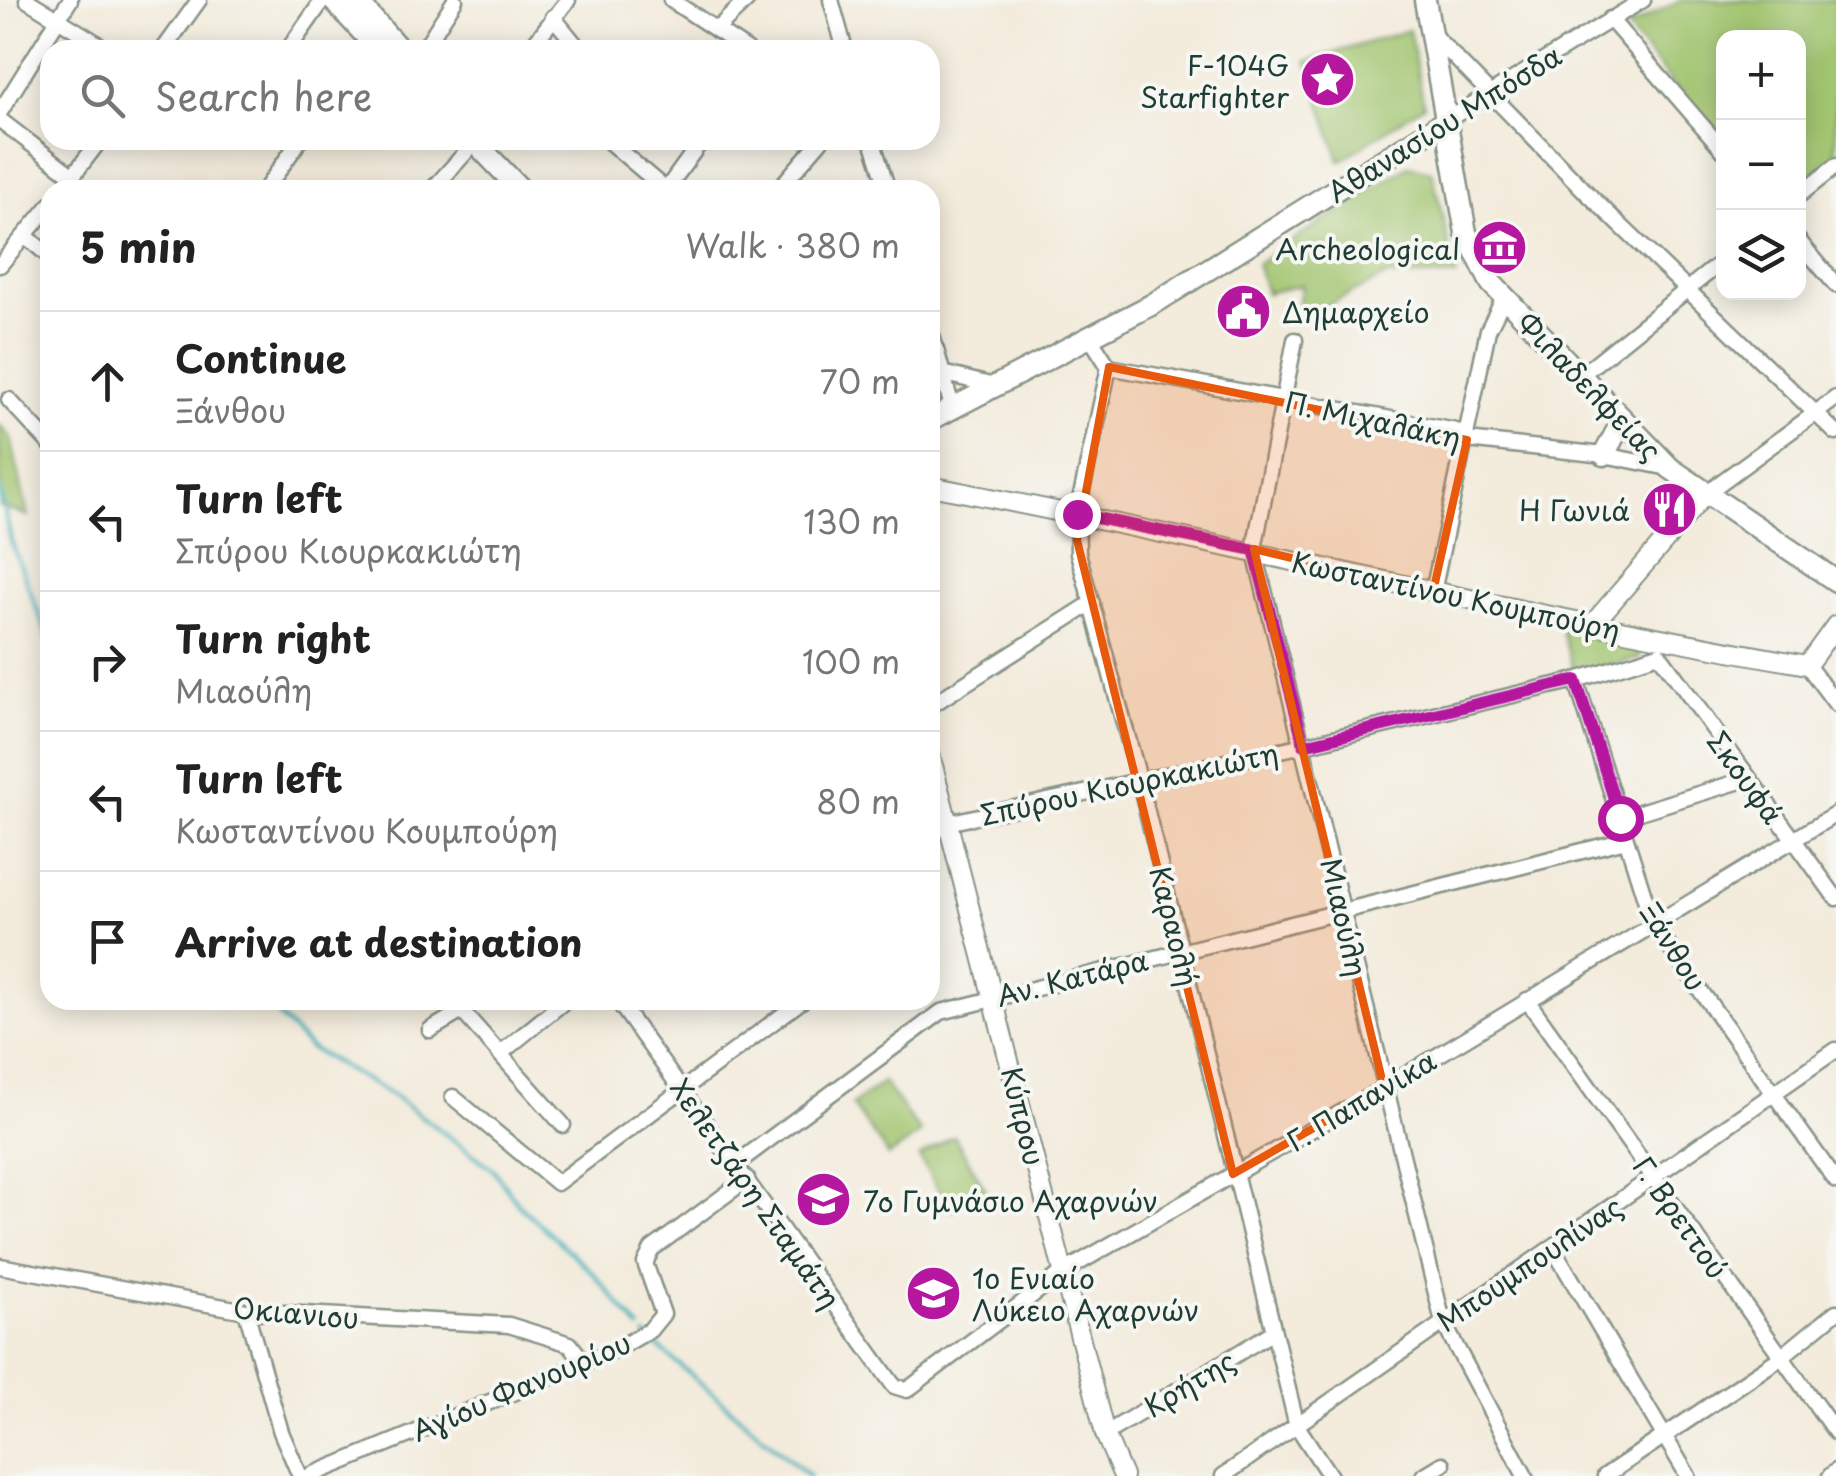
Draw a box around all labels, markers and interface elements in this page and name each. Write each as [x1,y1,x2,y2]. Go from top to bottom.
map controls [1716,30,1806,300]
button: + [1716,30,1806,120]
street label: Αθανασίου Μπόσδα [1319,33,1569,213]
search box [40,40,940,150]
place label: F-104G Starfighter [1140,43,1289,118]
place icon: F-104G Starfighter [1298,50,1358,110]
text: Search here [155,67,372,124]
icon: search [75,68,130,123]
button: − [1716,120,1806,210]
button: layers [1716,210,1806,300]
text: 5 min [80,214,197,277]
museum icon: Archeological [1469,218,1529,278]
text: Walk · 380 m [686,221,900,269]
place label: Archeological [1275,227,1460,270]
public building icon: Δημαρχείο [1213,281,1273,341]
place label: Δημαρχείο [1282,290,1429,333]
street label: Φιλαδελφείας [1508,302,1672,470]
text: Continue [175,329,346,386]
icon: ahead [80,354,135,409]
text: 70 m [820,357,900,405]
street label: Π. Μιχαλάκη [1281,379,1465,459]
text: Ξάνθου [175,386,286,434]
text: Turn left [175,469,343,526]
restaurant icon: Η Γωνιά [1639,479,1699,539]
place label: Η Γωνιά [1519,488,1630,531]
route end [1055,492,1101,538]
icon: left [80,494,135,549]
text: 130 m [803,497,900,545]
text: Σπύρου Κιουρκακιώτη [175,526,522,574]
street label: Κωσταντίνου Κουμπούρη [1288,539,1624,651]
text: Turn right [175,609,371,666]
icon: right [80,634,135,689]
text: 100 m [802,637,900,685]
text: Μιαούλη [175,666,312,714]
street label: Σκουφά [1698,722,1794,832]
street label: Σπύρου Κιουρκακιώτη [976,730,1282,836]
text: Turn left [175,749,343,806]
icon: left [80,774,135,829]
text: 80 m [816,777,900,825]
route start [1598,796,1644,842]
text: Κωσταντίνου Κουμπούρη [175,806,558,854]
street label: Μιαούλη [1311,854,1379,980]
street label: Καραολή [1139,862,1211,990]
street label: Ξάνθου [1630,893,1718,999]
text: Arrive at destination [175,913,583,970]
icon: arrive [80,914,135,969]
street label: Αν. Κατάρα [991,937,1153,1017]
street label: Γ. Παπανίκα [1278,1038,1444,1162]
street label: Κύπρου [991,1062,1057,1170]
street label: Χελετζάρη Σταμάτη [660,1069,852,1317]
street label: Γ. Βρεττού [1623,1147,1739,1287]
school or university icon: 7ο Γυμνάσιο Αχαρνών [794,1170,854,1230]
place label: 7ο Γυμνάσιο Αχαρνών [863,1179,1158,1222]
street label: Μπουμπουλίνας [1427,1185,1631,1341]
place label: 1ο Ενιαίο Λύκειο Αχαρνών [972,1256,1199,1331]
school or university icon: 1ο Ενιαίο Λύκειο Αχαρνών [903,1263,963,1323]
street label: Οκιανιου [231,1285,361,1339]
street label: Αγίου Φανουρίου [405,1320,637,1452]
street label: Κρήτης [1135,1339,1243,1427]

